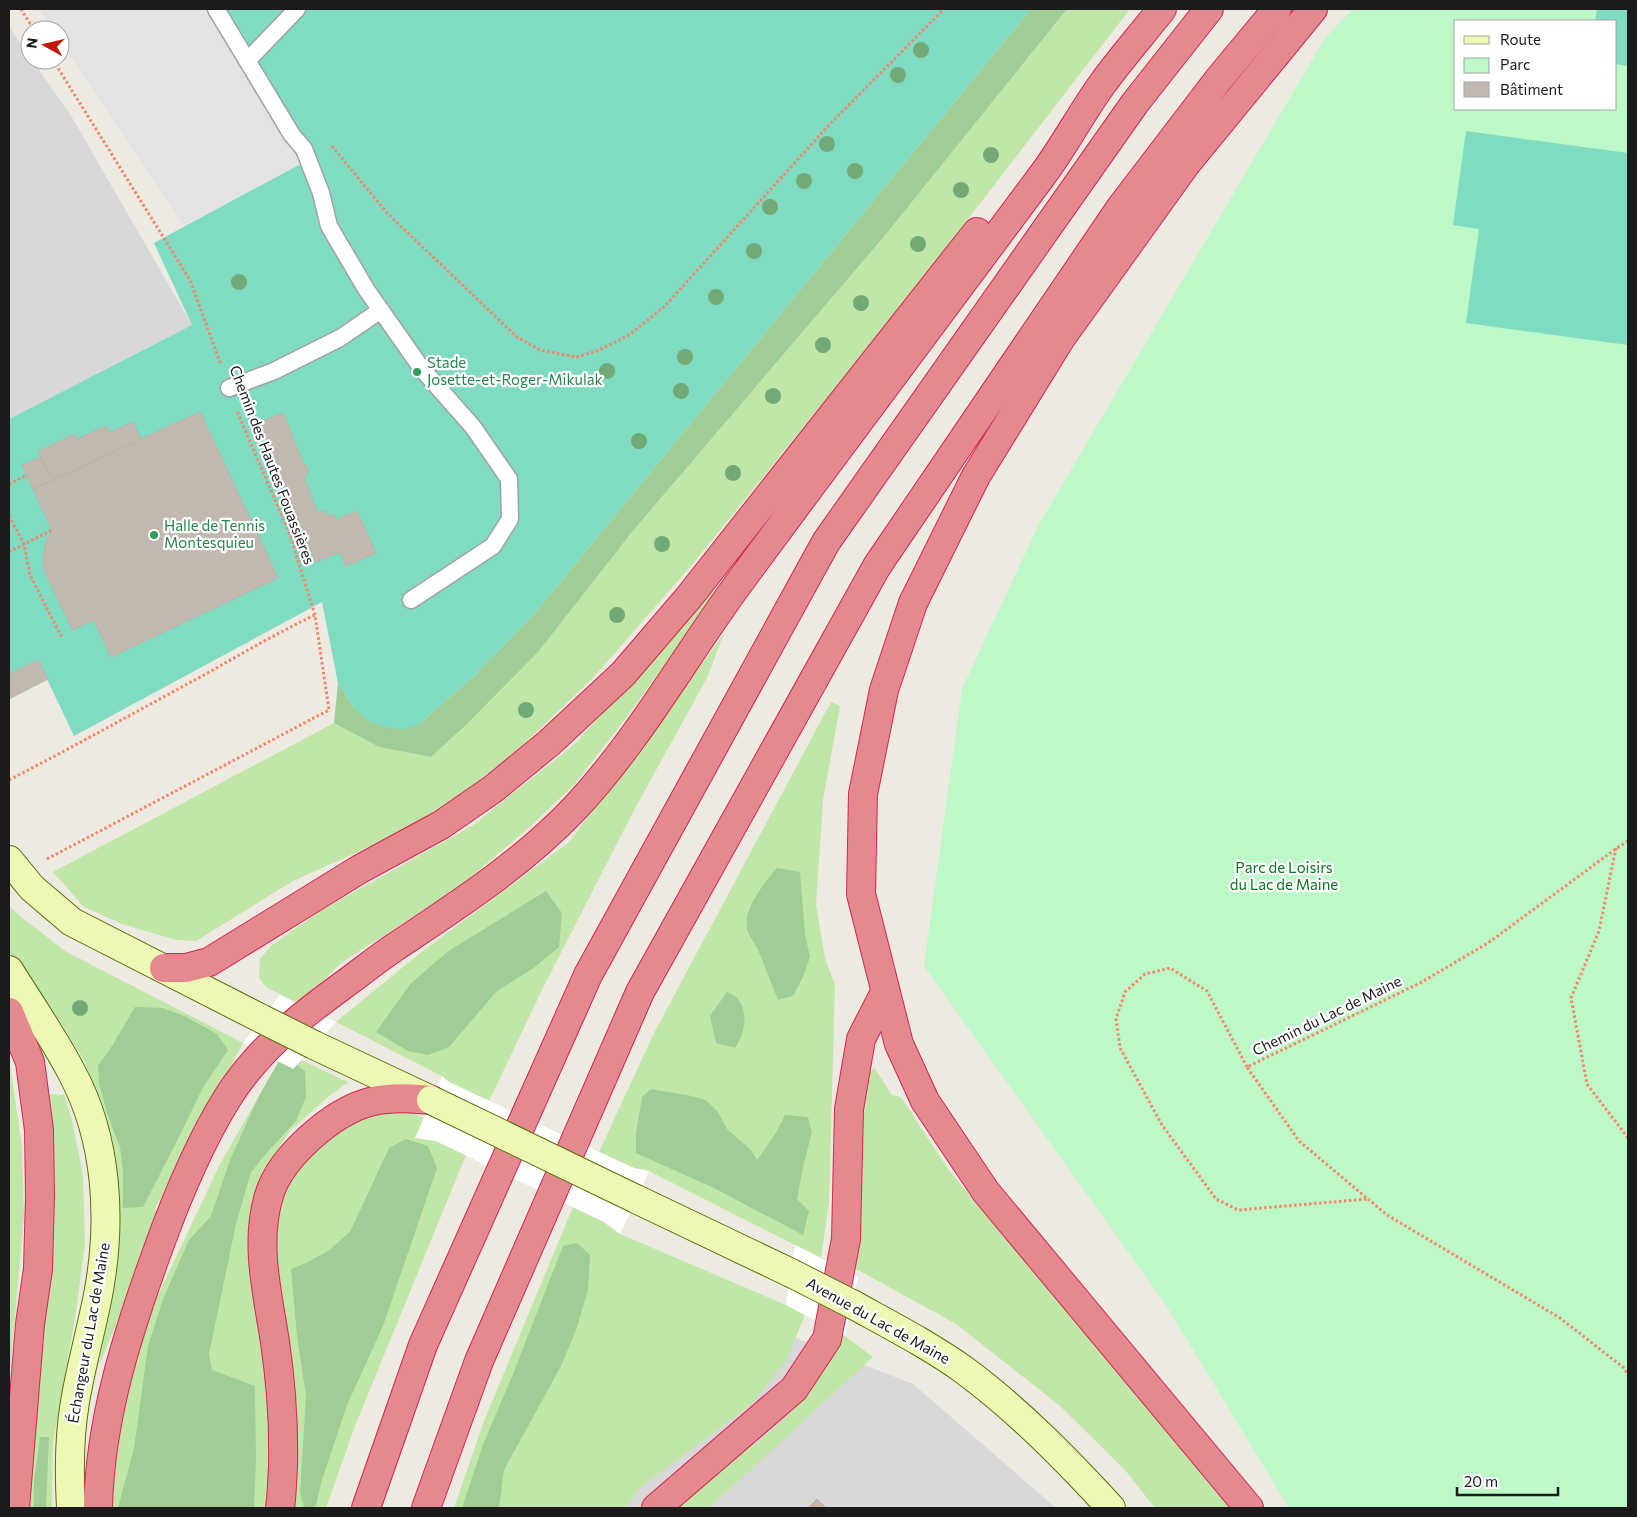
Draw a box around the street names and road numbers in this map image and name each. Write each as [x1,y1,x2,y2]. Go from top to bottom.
street label: Chemin des Hautes Fouassières [227,362,319,567]
street label: Chemin du Lac de Maine [1249,971,1404,1059]
street label: Échangeur du Lac de Maine [62,1241,113,1424]
street label: Avenue du Lac de Maine [804,1273,953,1367]

